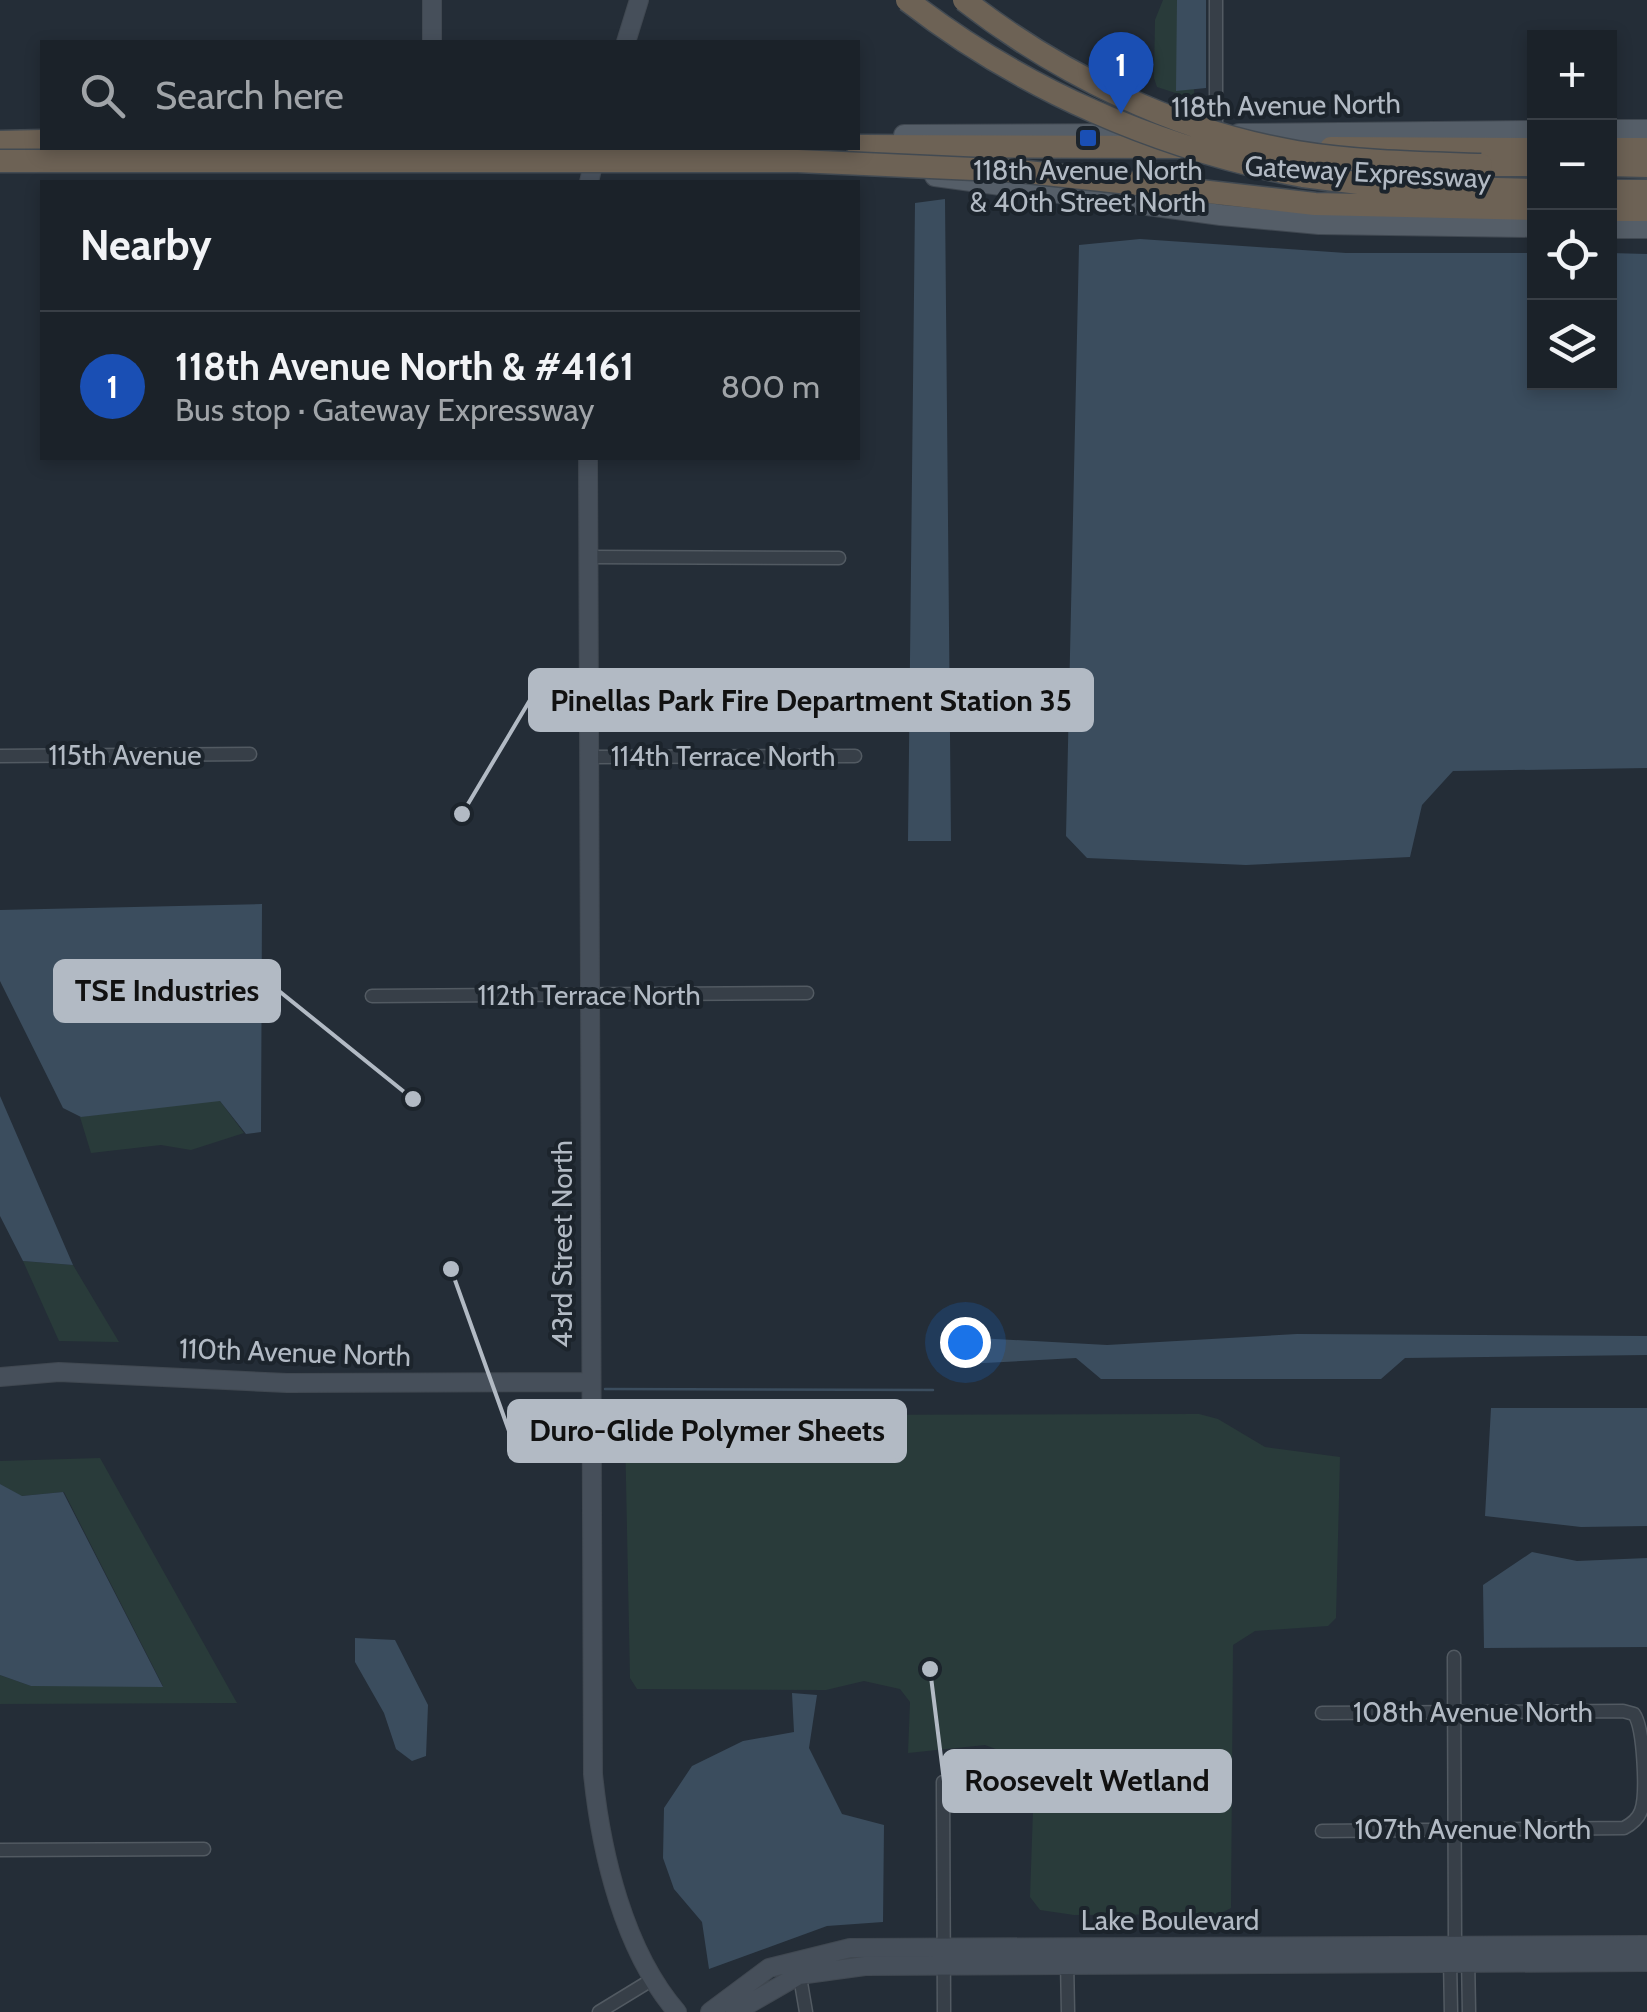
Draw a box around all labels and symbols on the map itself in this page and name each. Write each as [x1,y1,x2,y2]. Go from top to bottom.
pin: 1 [1088,32,1154,114]
street label: 118th Avenue North [1171,86,1401,124]
marker: 118th Avenue North & 40th Street North [1077,127,1099,149]
street label: Gateway Expressway [1244,149,1492,195]
place label: 118th Avenue North & 40th Street North [970,153,1206,219]
callout: Pinellas Park Fire Department Station 35 [530,670,1092,730]
text: Pinellas Park Fire Department Station 35 [550,682,1072,719]
street label: 115th Avenue [48,738,202,772]
street label: 114th Terrace North [611,739,835,773]
callout: TSE Industries [55,961,279,1021]
text: TSE Industries [75,972,259,1009]
street label: 112th Terrace North [477,978,701,1012]
street label: 43rd Street North [545,1140,579,1348]
your location [940,1317,991,1368]
street label: 110th Avenue North [178,1331,412,1373]
callout: Duro-Glide Polymer Sheets [509,1401,905,1461]
text: Duro-Glide Polymer Sheets [529,1412,885,1449]
street label: 108th Avenue North [1353,1695,1593,1729]
callout: Roosevelt Wetland [944,1751,1230,1811]
text: Roosevelt Wetland [964,1762,1210,1799]
street label: 107th Avenue North [1355,1812,1591,1846]
street label: Lake Boulevard [1081,1903,1259,1937]

